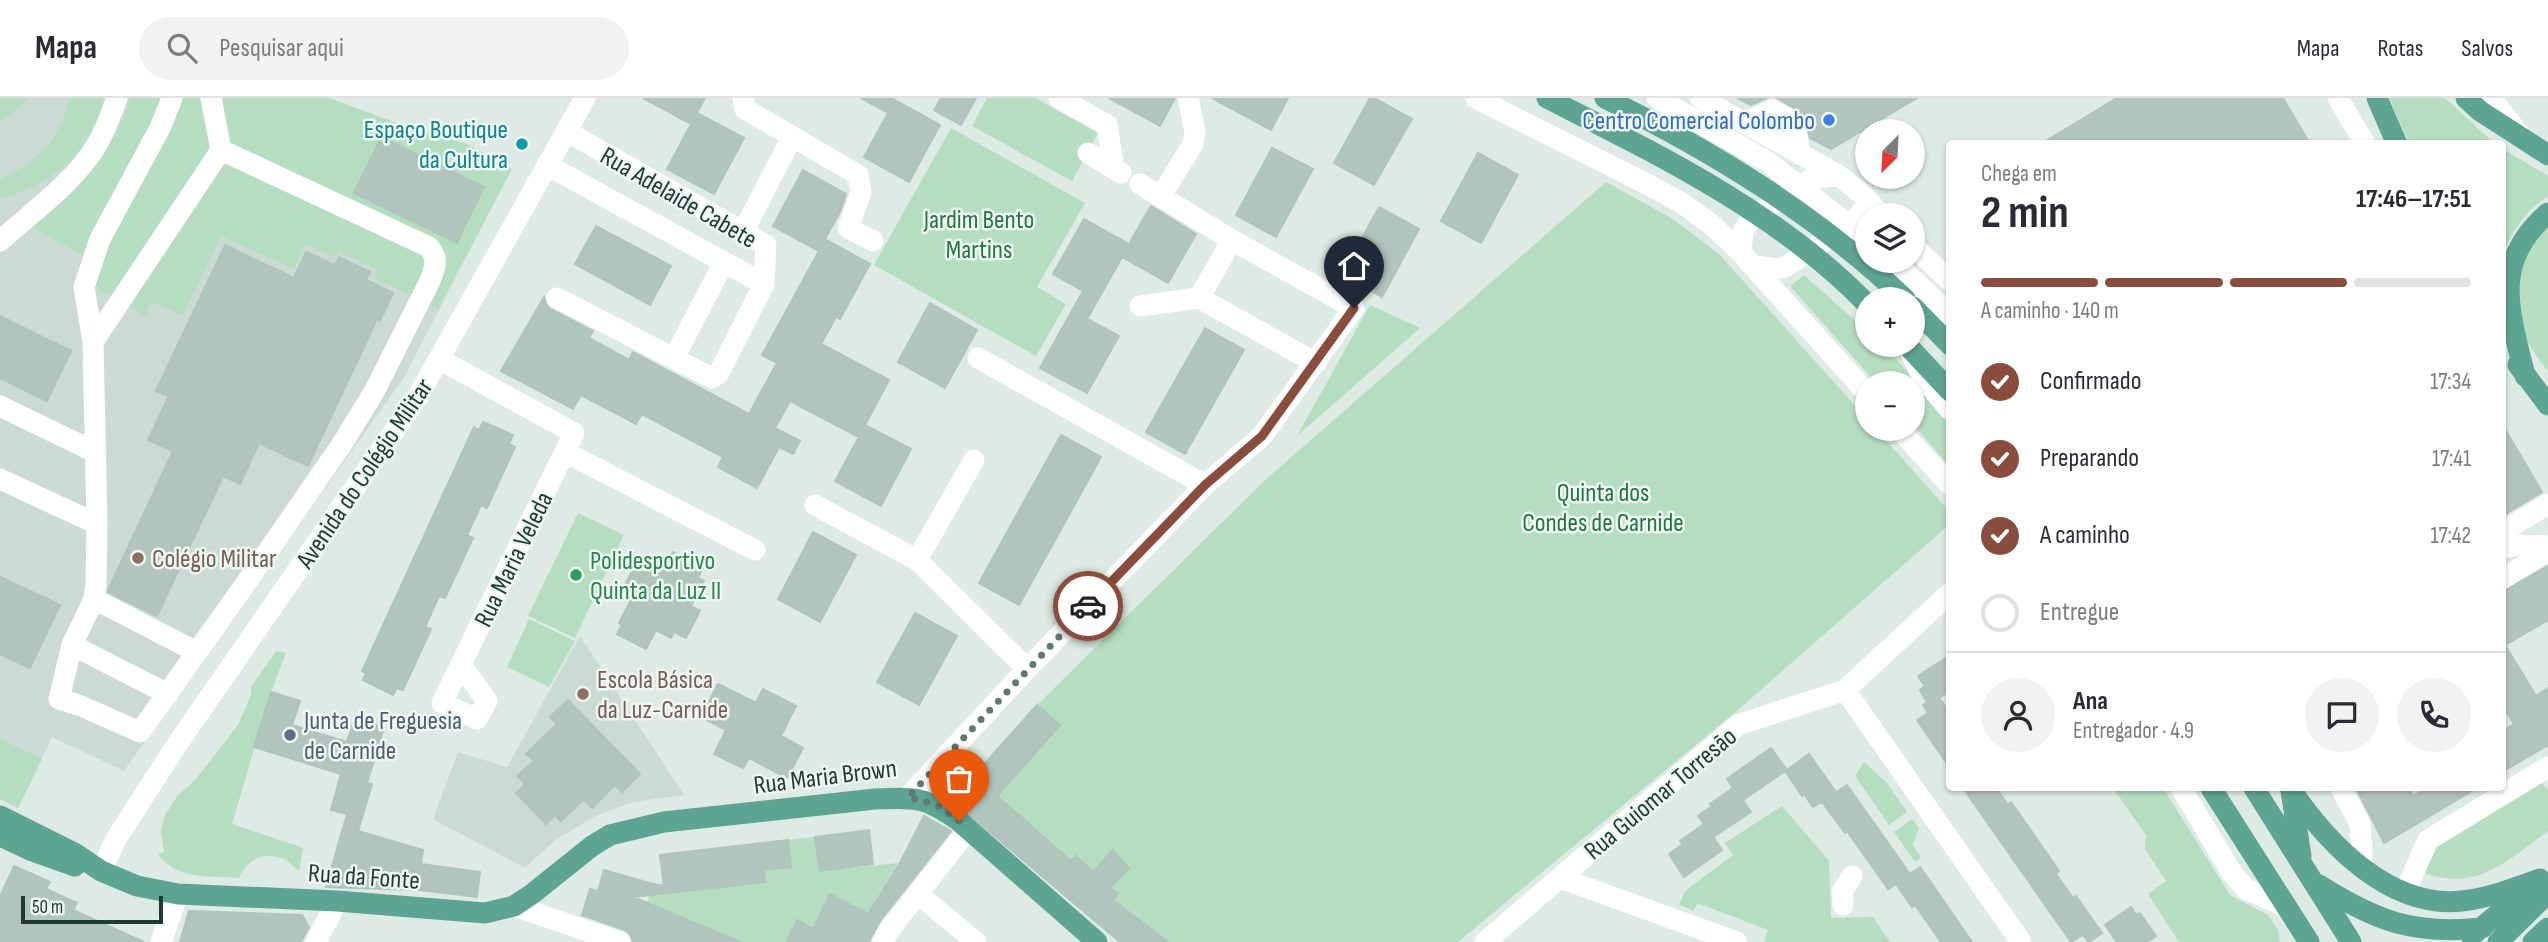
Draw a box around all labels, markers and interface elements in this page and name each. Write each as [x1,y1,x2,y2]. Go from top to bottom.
search box [139,17,629,80]
text: Mapa [35,28,97,68]
icon: search [163,29,201,67]
text: Pesquisar aqui [219,33,344,64]
text: Mapa [2297,34,2340,63]
text: Rotas [2378,34,2423,63]
text: Salvos [2461,34,2513,63]
place label: Centro Comercial Colombo [1582,106,1815,137]
marker: Centro Comercial Colombo [1821,112,1837,128]
place label: Espaço Boutique da Cultura [364,115,508,176]
north arrow [1855,119,1925,189]
map controls [1855,119,1925,441]
marker: Espaço Boutique da Cultura [514,136,530,152]
street label: Rua Adelaide Cabete [594,141,762,256]
text: Chega em [1981,160,2057,188]
text: 17:46–17:51 [2356,184,2471,215]
text: 2 min [1981,186,2069,241]
button: layers [1855,203,1925,273]
park label: Jardim Bento Martins [923,205,1034,266]
pin [1324,236,1384,308]
icon: home [1335,247,1373,285]
button: + [1855,287,1925,357]
text: A caminho · 140 m [1981,297,2119,325]
icon: check [1981,363,2019,401]
text: Confirmado [2040,366,2141,397]
text: 17:34 [2430,368,2471,396]
button: − [1855,371,1925,441]
street label: Avenida do Colégio Militar [290,373,441,575]
icon: check [1981,440,2019,478]
text: Preparando [2040,443,2139,474]
text: 17:41 [2432,445,2471,473]
park label: Quinta dos Condes de Carnide [1522,478,1684,539]
street label: Rua Maria Veleda [468,487,560,632]
icon: check [1981,517,2019,555]
text: A caminho [2040,520,2130,551]
text: 17:42 [2430,522,2471,550]
place label: Colégio Militar [152,544,277,575]
place label: Polidesportivo Quinta da Luz II [590,546,721,607]
marker: Colégio Militar [130,550,146,566]
marker: Polidesportivo Quinta da Luz II [568,567,584,583]
courier [1053,571,1123,641]
icon: car [1069,587,1107,625]
text: Entregue [2040,597,2119,628]
place label: Escola Básica da Luz-Carnide [597,665,728,726]
button: person [1981,678,2055,752]
button: chat [2305,678,2379,752]
button: phone [2397,678,2471,752]
marker: Escola Básica da Luz-Carnide [575,686,591,702]
text: Ana [2073,686,2108,717]
place label: Junta de Freguesia de Carnide [303,706,462,767]
text: Entregador · 4.9 [2073,717,2194,745]
street label: Rua Guiomar Torresão [1578,721,1743,867]
marker: Junta de Freguesia de Carnide [282,727,298,743]
pin [929,749,989,821]
street label: Rua Maria Brown [752,753,899,802]
icon: bag [940,760,978,798]
street label: Rua da Fonte [307,858,421,897]
scale bar [21,893,163,925]
text: 50 m [32,896,63,919]

